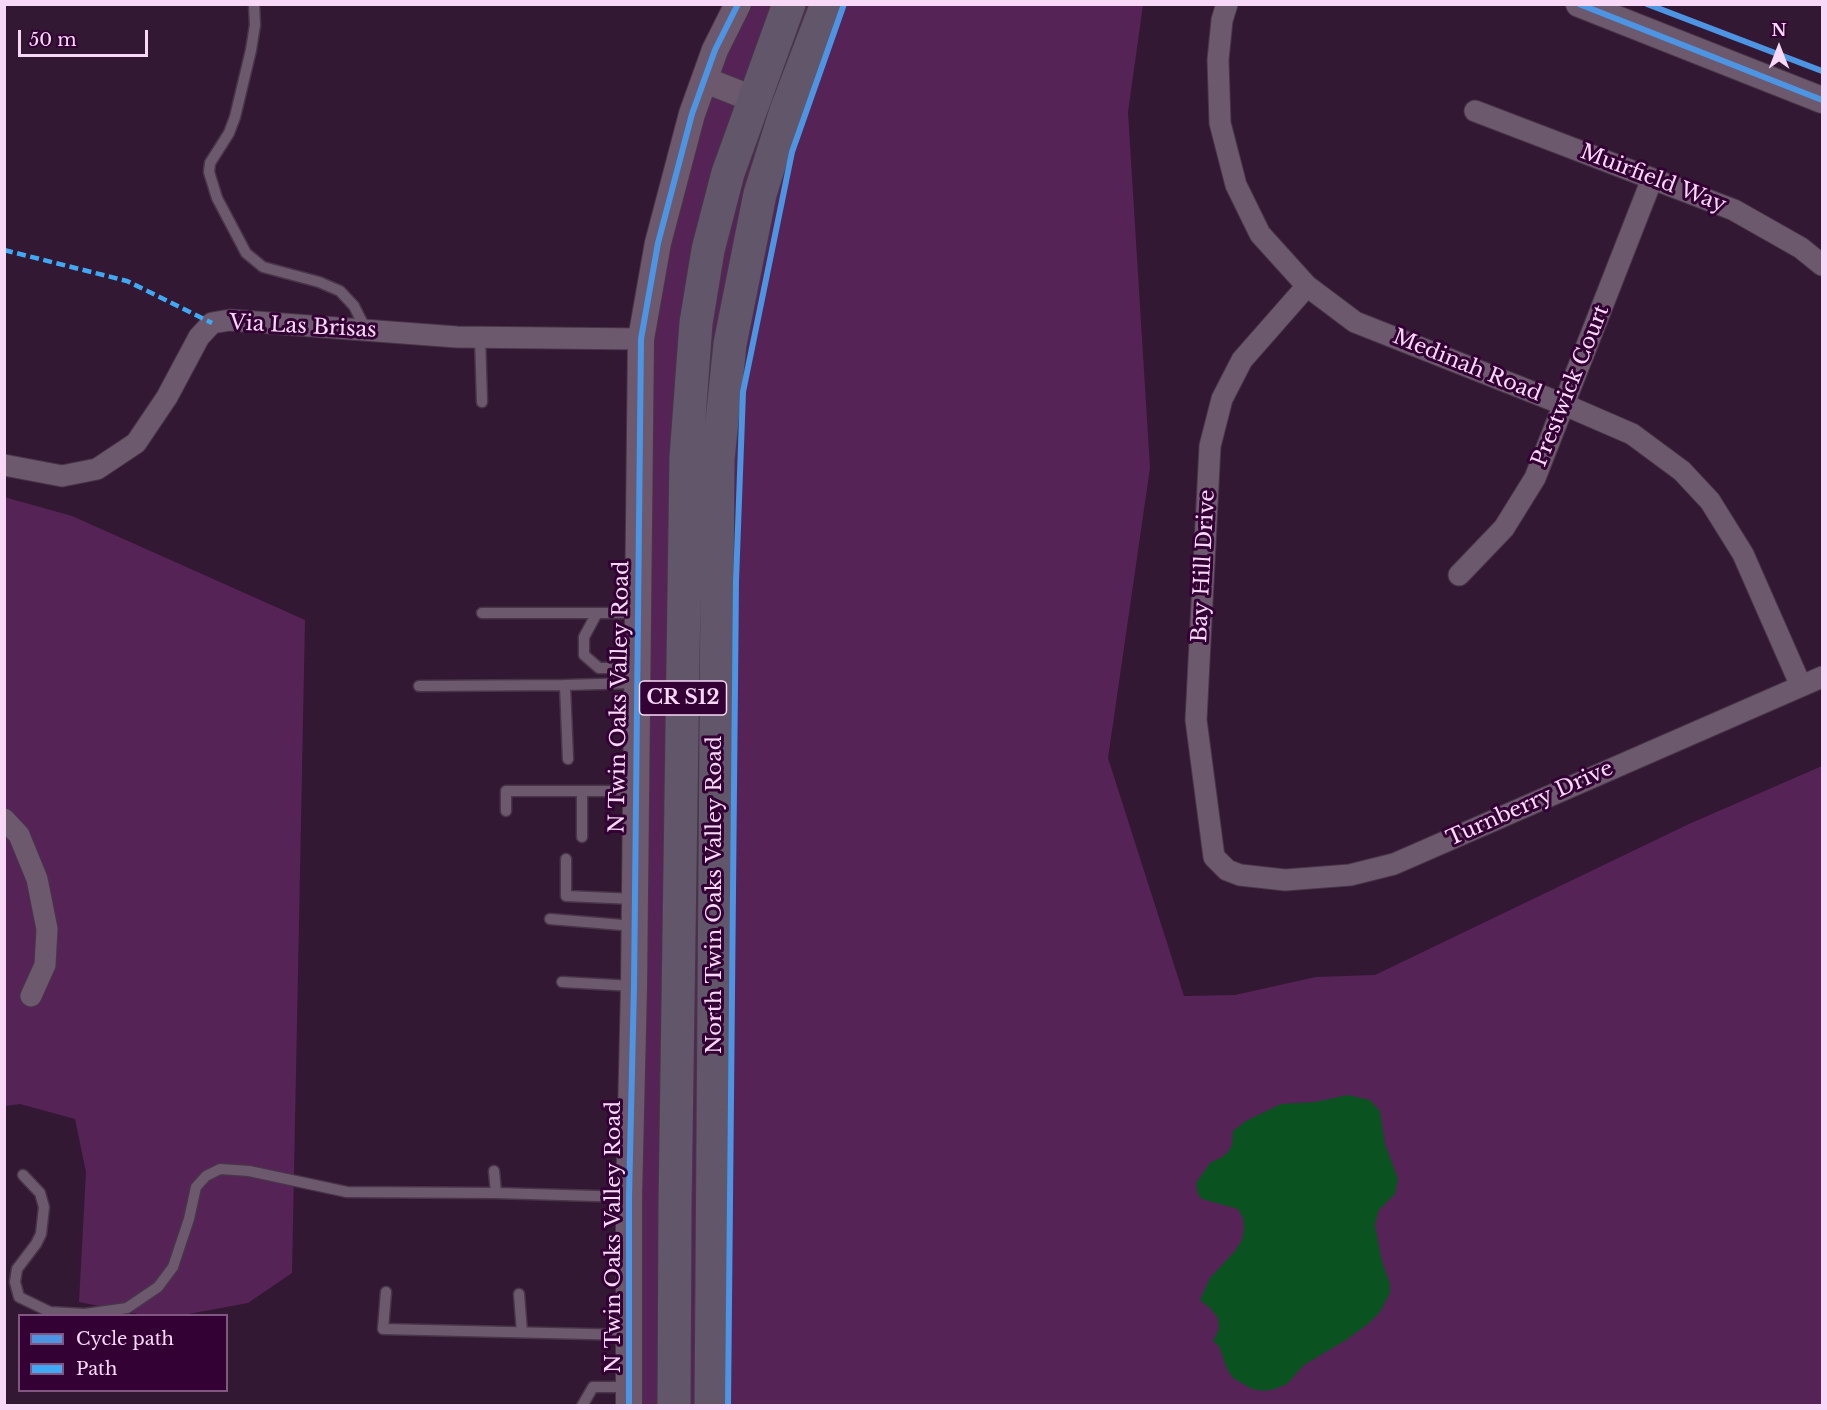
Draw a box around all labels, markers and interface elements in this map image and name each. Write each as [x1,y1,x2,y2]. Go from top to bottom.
scale bar [21,18,152,56]
north arrow [1749,18,1809,78]
text: N [1771,20,1787,40]
text: 50 m [29,29,77,51]
street label: Muirfield Way [1577,140,1729,218]
street label: Prestwick Court [1527,302,1615,470]
street label: Via Las Brisas [229,311,377,343]
street label: Medinah Road [1389,325,1545,407]
street label: Bay Hill Drive [1187,489,1221,643]
street label: N Twin Oaks Valley Road [605,561,635,833]
road number: CR S12 [640,681,726,715]
street label: North Twin Oaks Valley Road [702,736,728,1054]
street label: Turnberry Drive [1443,756,1617,852]
street label: N Twin Oaks Valley Road [601,1101,627,1373]
legend [18,1314,228,1392]
text: Cycle path [76,1328,174,1350]
text: Path [76,1358,117,1380]

